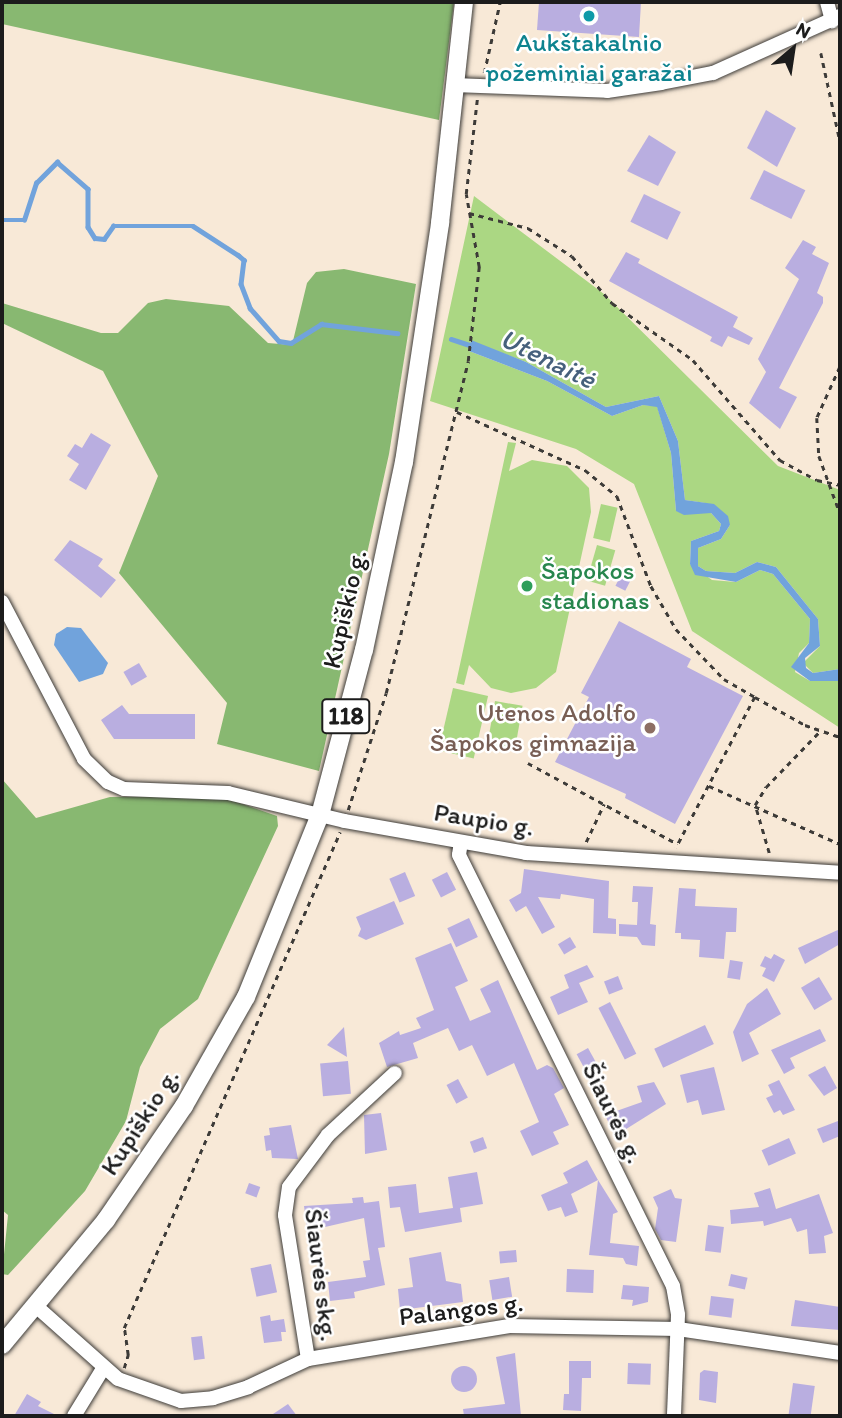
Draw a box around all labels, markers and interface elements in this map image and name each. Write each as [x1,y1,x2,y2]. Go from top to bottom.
marker: Aukštakalnio požeminiai garažai [581,8,597,24]
north arrow [758,14,828,84]
text: N [792,17,815,43]
place label: Aukštakalnio požeminiai garažai [485,27,693,88]
water label: Utenaitė [495,321,601,395]
street label: Kupiškio g. [316,546,374,672]
place label: Šapokos stadionas [541,555,650,616]
marker: Šapokos stadionas [519,578,535,594]
road number: 118 [320,696,372,736]
place label: Utenos Adolfo Šapokos gimnazija [430,697,636,758]
marker: Utenos Adolfo Šapokos gimnazija [642,720,658,736]
street label: Paupio g. [432,797,536,843]
street label: Šiaurės g. [575,1057,651,1169]
street label: Kupiškio g. [94,1063,186,1181]
street label: Šiaurės skg. [297,1207,345,1343]
street label: Palangos g. [397,1287,525,1333]

